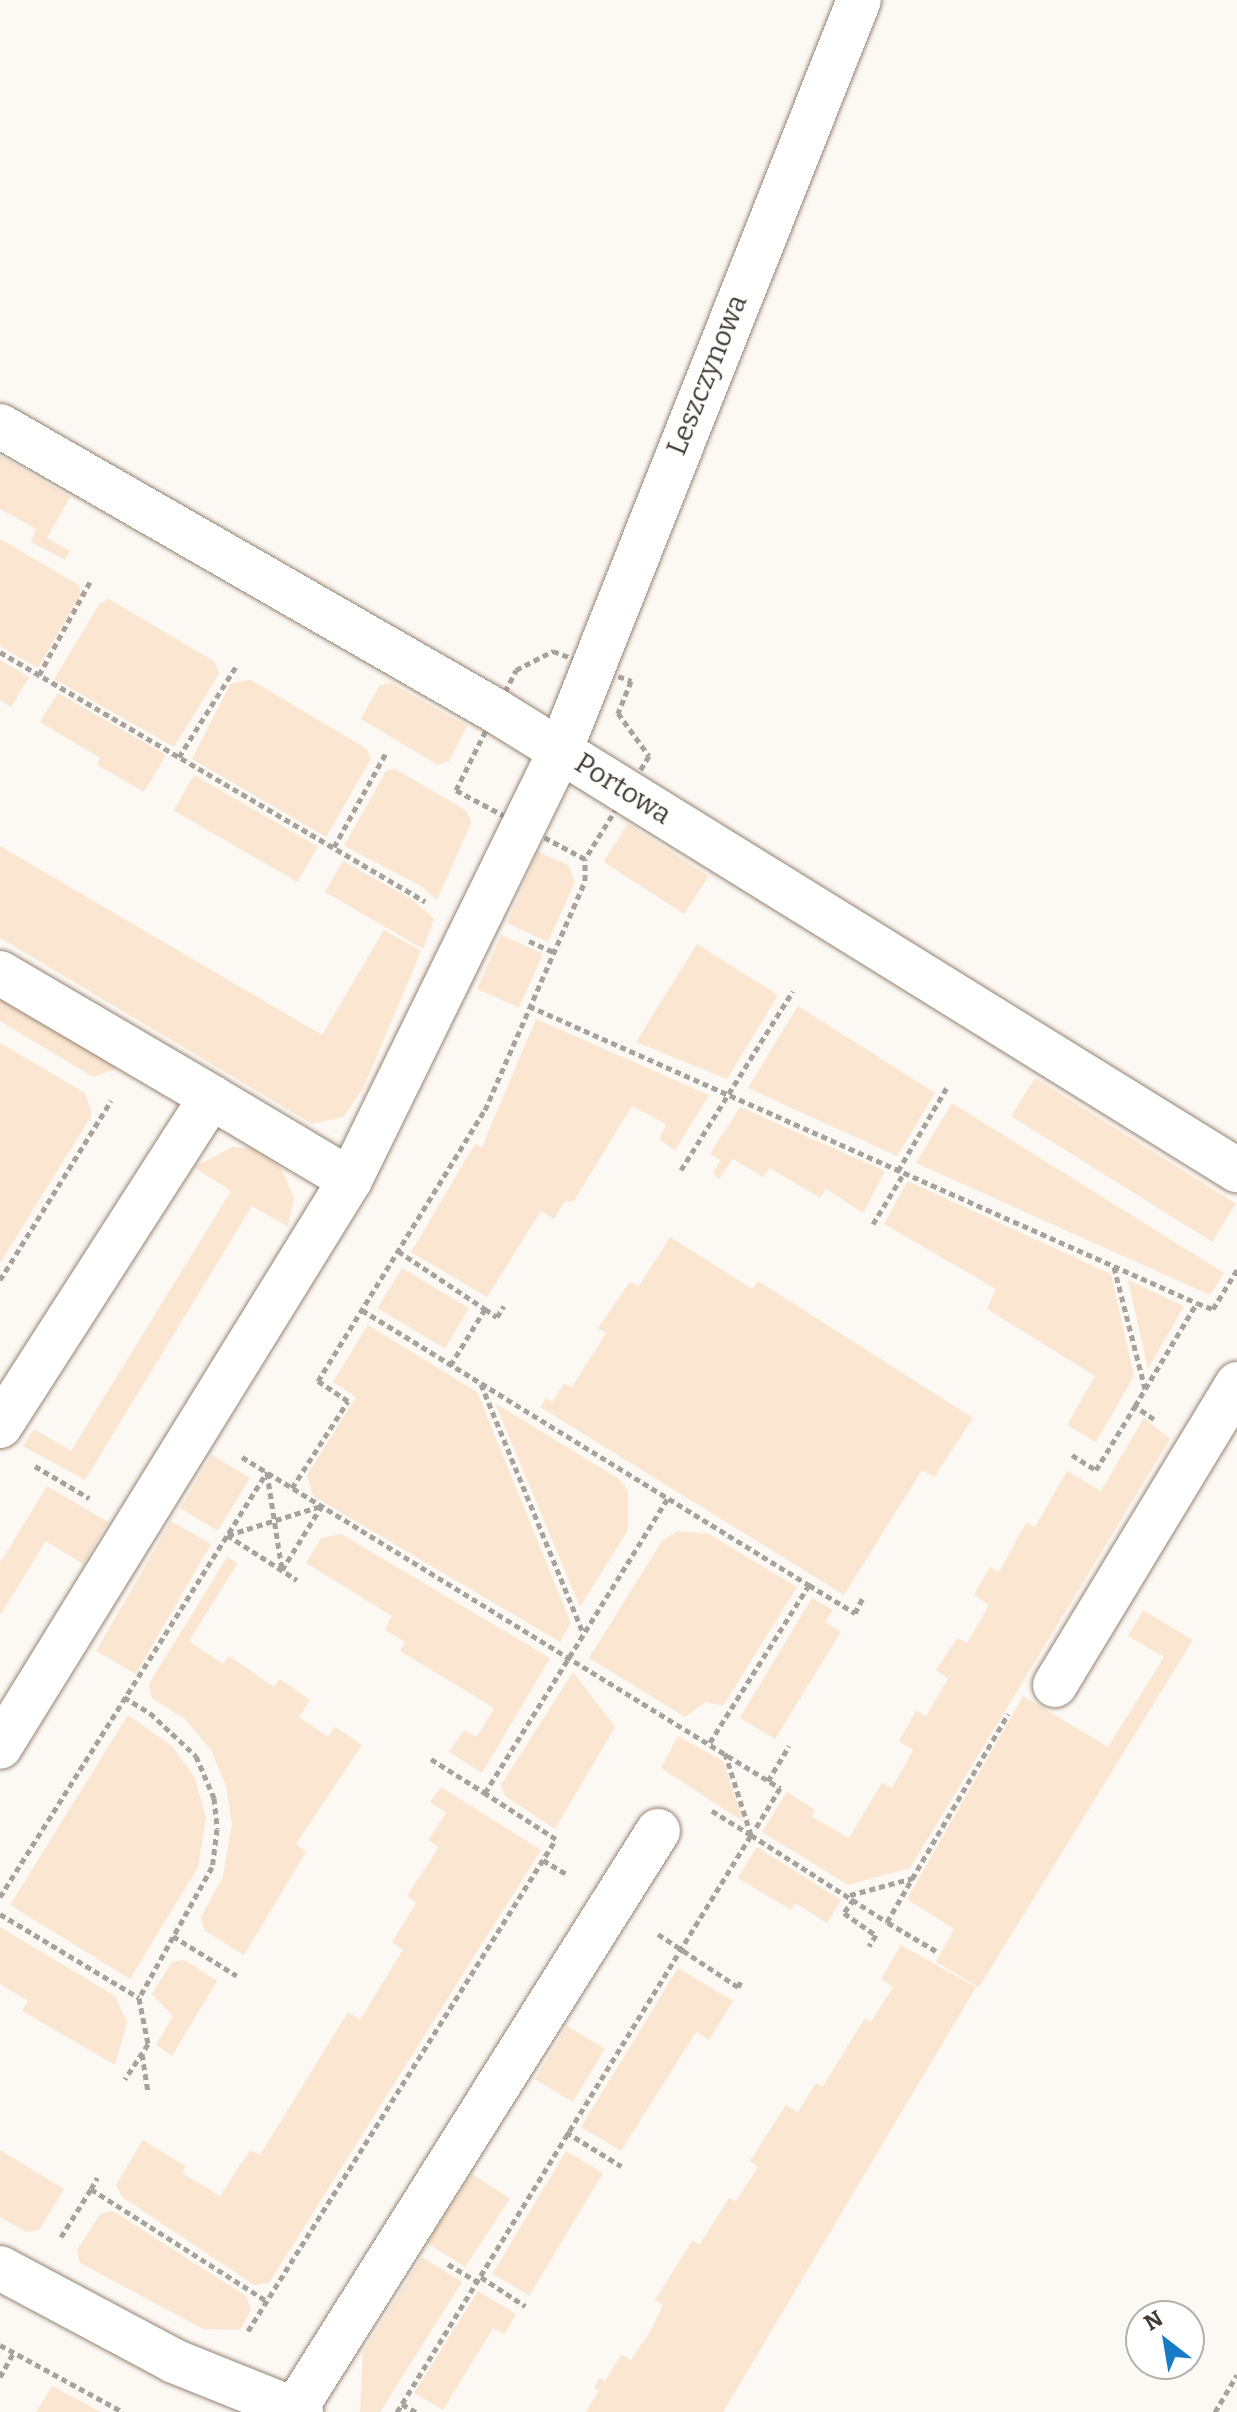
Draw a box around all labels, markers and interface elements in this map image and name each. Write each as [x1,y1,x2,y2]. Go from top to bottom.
street label: Leszczynowa [660,290,754,460]
street label: Portowa [569,746,677,832]
north arrow [1125,2300,1205,2380]
text: N [1139,2305,1168,2337]

